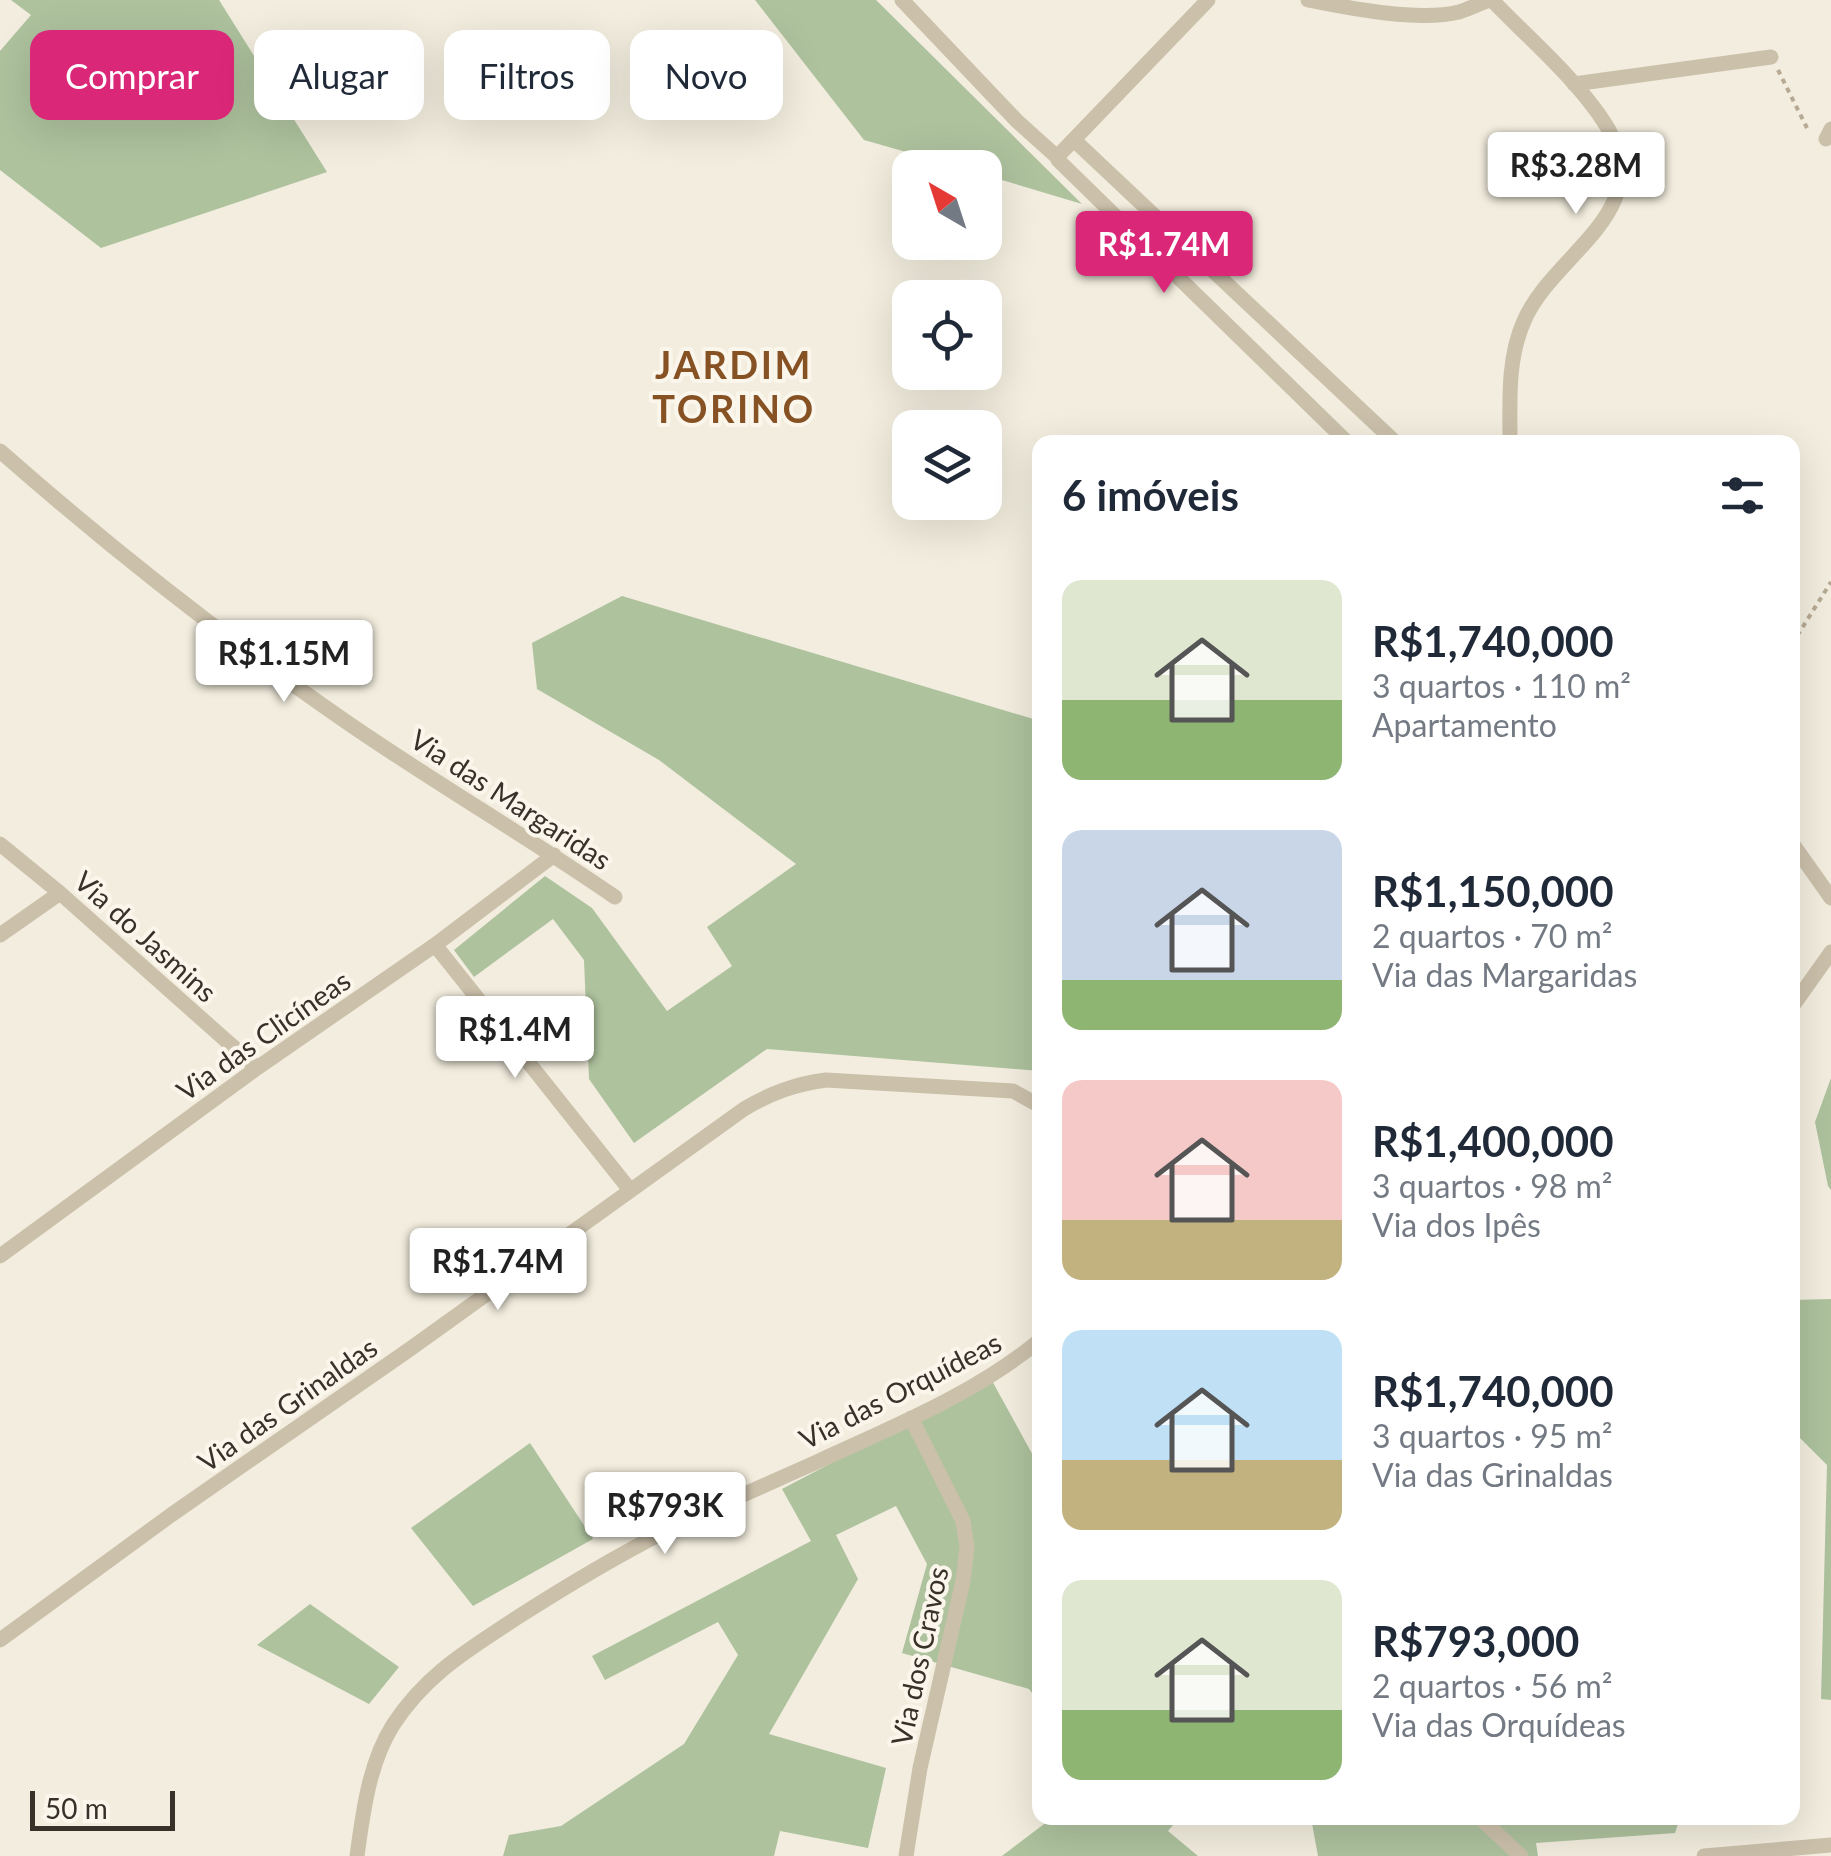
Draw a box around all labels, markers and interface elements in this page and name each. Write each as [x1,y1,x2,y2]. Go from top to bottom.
chip: Comprar [30,30,234,120]
chip: Alugar [254,30,424,120]
chip: Filtros [444,30,610,120]
chip: Novo [630,30,783,120]
pin: R$3.28M [1484,132,1668,217]
text: R$3.28M [1510,145,1642,184]
north arrow [892,150,1002,260]
map controls [892,150,1002,520]
pin: R$1.74M [1072,211,1256,296]
text: R$1.74M [1098,224,1230,263]
button: locate [892,280,1002,390]
district label: JARDIM TORINO [652,341,816,431]
button: layers [892,410,1002,520]
icon: filters [1715,468,1770,523]
text: 6 imóveis [1062,470,1239,520]
text: R$1,740,000 [1372,616,1614,666]
pin: R$1.15M [192,620,376,705]
icon: home [1142,620,1262,740]
text: R$1.15M [218,633,350,672]
text: 3 quartos · 110 m² [1372,666,1631,705]
text: Apartamento [1372,705,1557,744]
street label: Via das Margaridas [404,722,618,876]
street label: Via do Jasmins [68,863,224,1009]
text: R$1,150,000 [1372,866,1614,916]
icon: home [1142,870,1262,990]
text: 2 quartos · 70 m² [1372,916,1612,955]
text: Via das Margaridas [1372,955,1637,994]
street label: Via das Clicíneas [170,963,356,1107]
pin: R$1.4M [434,996,596,1081]
text: R$1.4M [458,1009,572,1048]
text: R$1,400,000 [1372,1116,1614,1166]
icon: home [1142,1120,1262,1240]
text: 3 quartos · 98 m² [1372,1166,1612,1205]
text: Via dos Ipês [1372,1205,1541,1244]
pin: R$1.74M [406,1228,590,1313]
text: R$1.74M [432,1241,564,1280]
street label: Via das Orquídeas [793,1324,1007,1456]
street label: Via das Grinaldas [191,1330,383,1478]
text: R$1,740,000 [1372,1366,1614,1416]
icon: home [1142,1370,1262,1490]
text: 3 quartos · 95 m² [1372,1416,1612,1455]
text: Via das Grinaldas [1372,1455,1613,1494]
pin: R$793K [584,1472,746,1557]
text: R$793K [607,1485,723,1524]
street label: Via dos Cravos [883,1564,955,1748]
text: R$793,000 [1372,1616,1579,1666]
icon: home [1142,1620,1262,1740]
text: 2 quartos · 56 m² [1372,1666,1612,1705]
text: Via das Orquídeas [1372,1705,1626,1744]
scale bar [30,1786,175,1830]
text: 50 m [45,1791,108,1825]

